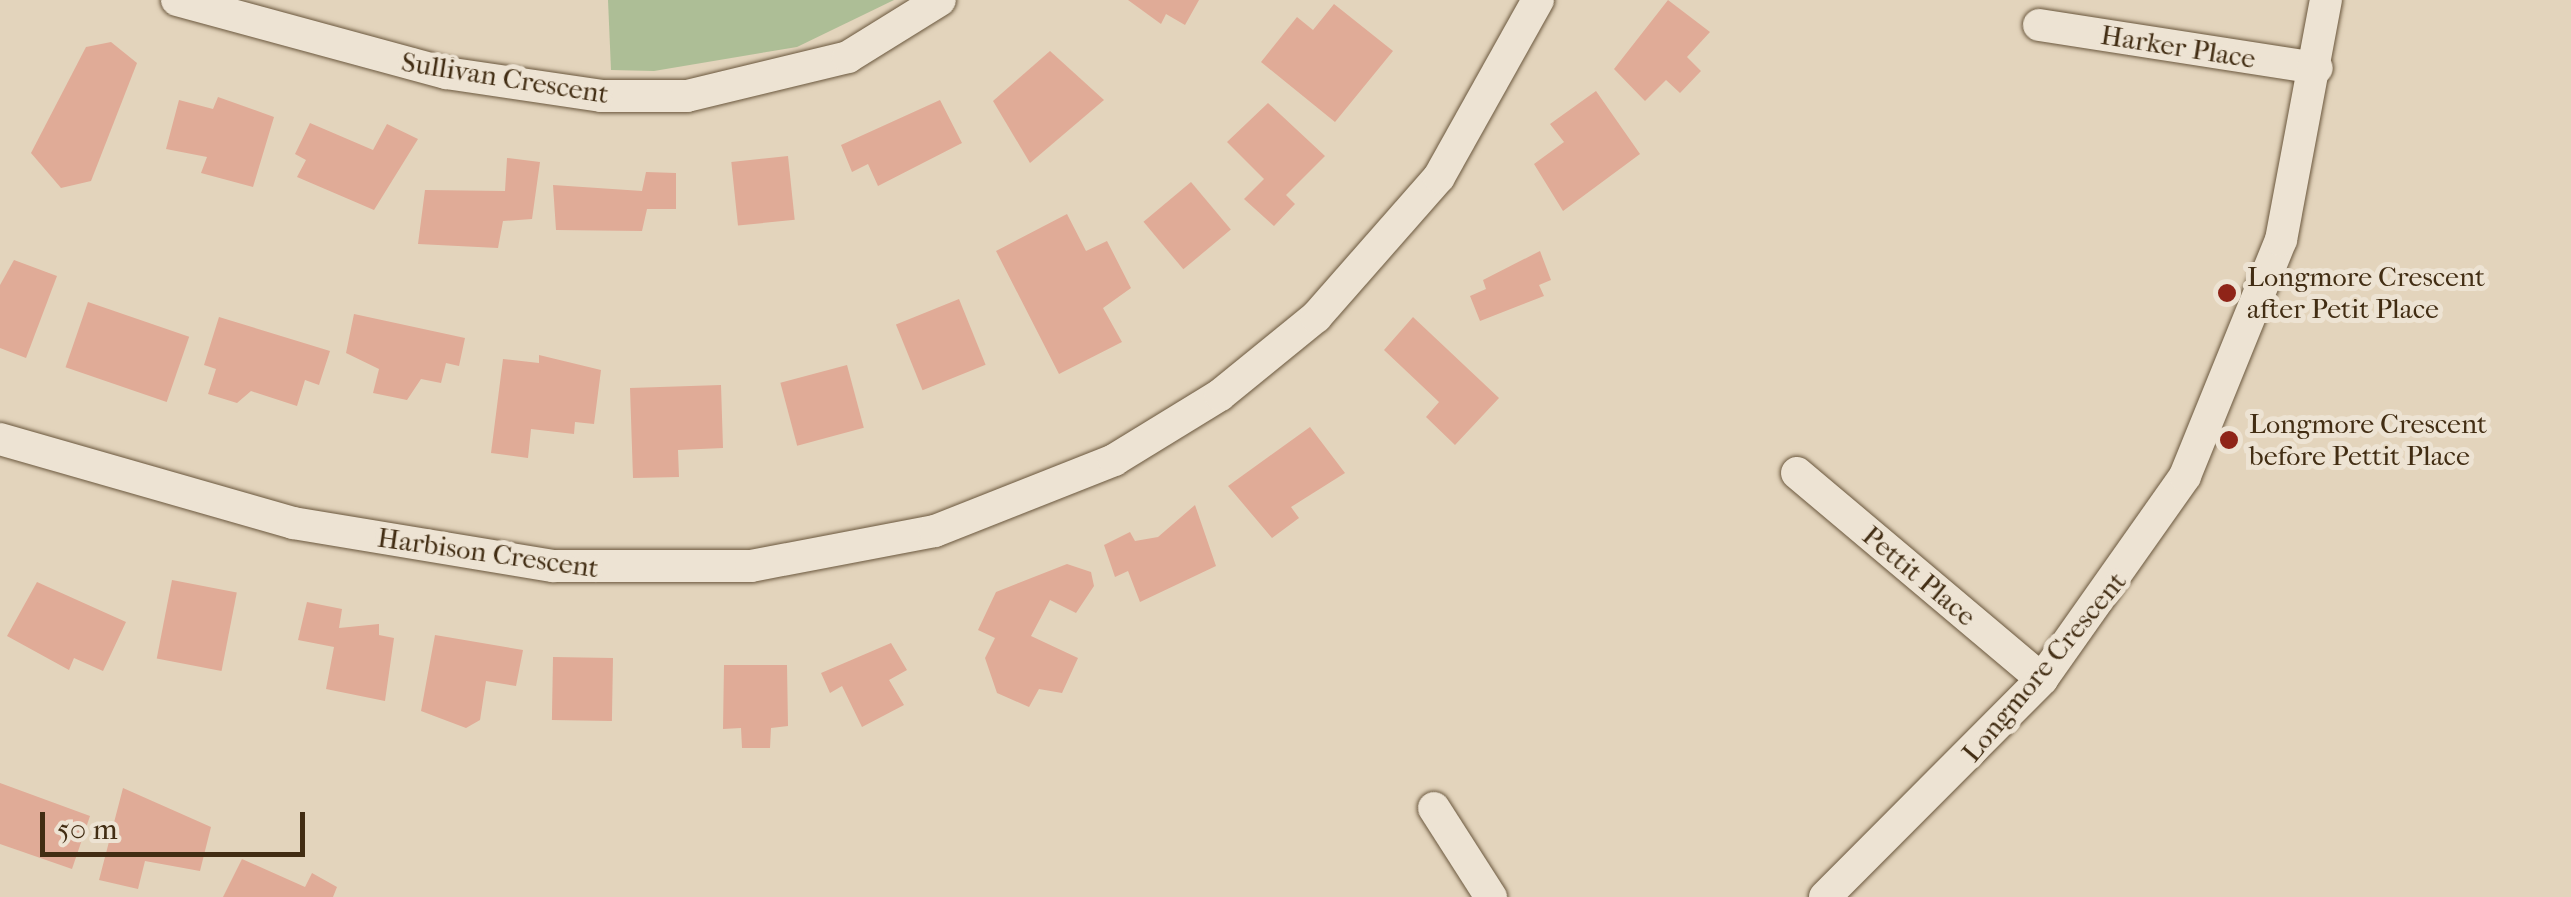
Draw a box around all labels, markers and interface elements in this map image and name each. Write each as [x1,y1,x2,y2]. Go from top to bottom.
street label: Harker Place [2098,18,2258,76]
street label: Sullivan Crescent [399,45,611,111]
place label: Longmore Crescent after Petit Place [2247,260,2485,326]
marker: Longmore Crescent after Petit Place [2216,282,2238,304]
place label: Longmore Crescent before Pettit Place [2249,407,2487,473]
marker: Longmore Crescent before Pettit Place [2218,429,2240,451]
street label: Pettit Place [1855,519,1983,633]
street label: Harbison Crescent [375,521,601,585]
street label: Longmore Crescent [1955,565,2133,769]
scale bar [45,792,310,854]
text: 50 m [57,812,118,847]

